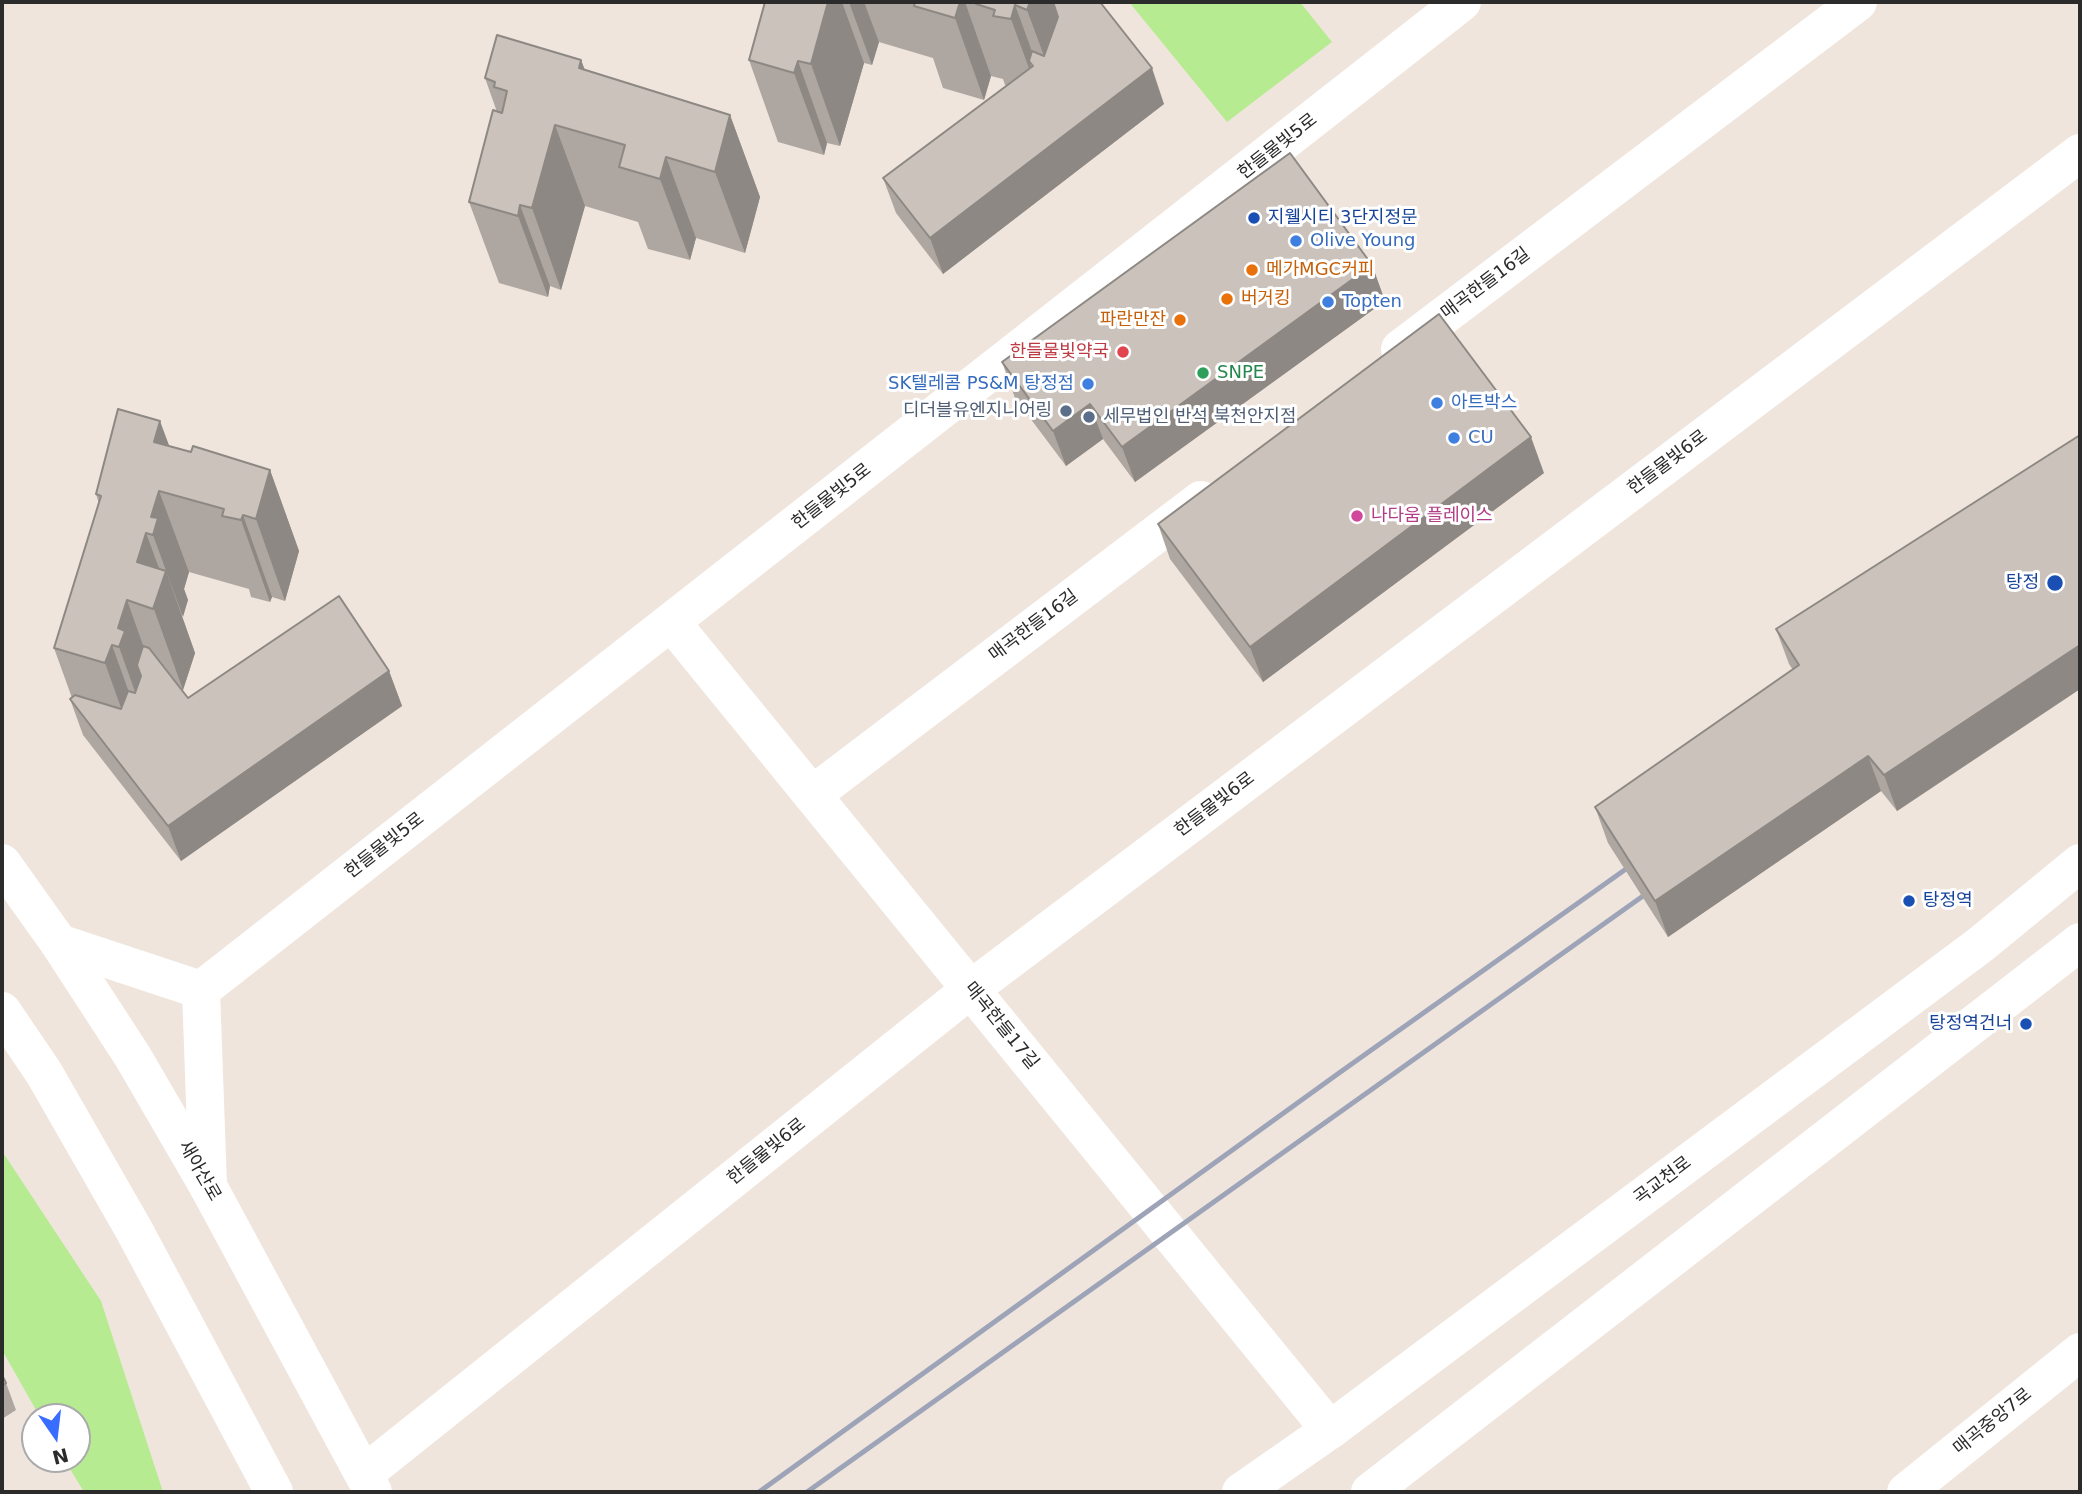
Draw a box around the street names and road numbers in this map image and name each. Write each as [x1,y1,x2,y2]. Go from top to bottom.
street label: 한들물빛5로 [1234,109,1322,185]
street label: 매곡한들16길 [1437,244,1535,324]
street label: 한들물빛6로 [1624,426,1712,500]
street label: 한들물빛5로 [788,459,876,535]
street label: 매곡한들16길 [985,586,1083,666]
street label: 한들물빛6로 [1171,768,1259,842]
street label: 한들물빛5로 [341,808,429,884]
street label: 매곡한들17길 [959,978,1043,1074]
street label: 한들물빛6로 [724,1114,810,1190]
street label: 새아산로 [173,1137,225,1205]
street label: 곡교천로 [1630,1152,1696,1210]
street label: 매곡중앙7로 [1950,1384,2036,1460]

